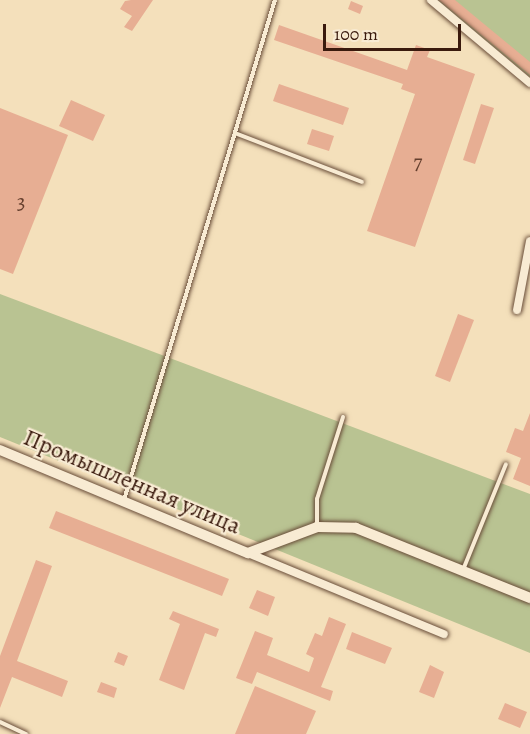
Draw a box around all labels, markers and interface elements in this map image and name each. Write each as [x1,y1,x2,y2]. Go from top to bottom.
scale bar [326,12,464,50]
text: 100 m [334,22,378,46]
house number: 7 [414,149,422,175]
house number: 3 [17,189,25,215]
street label: Промышленная улица [19,423,245,541]

